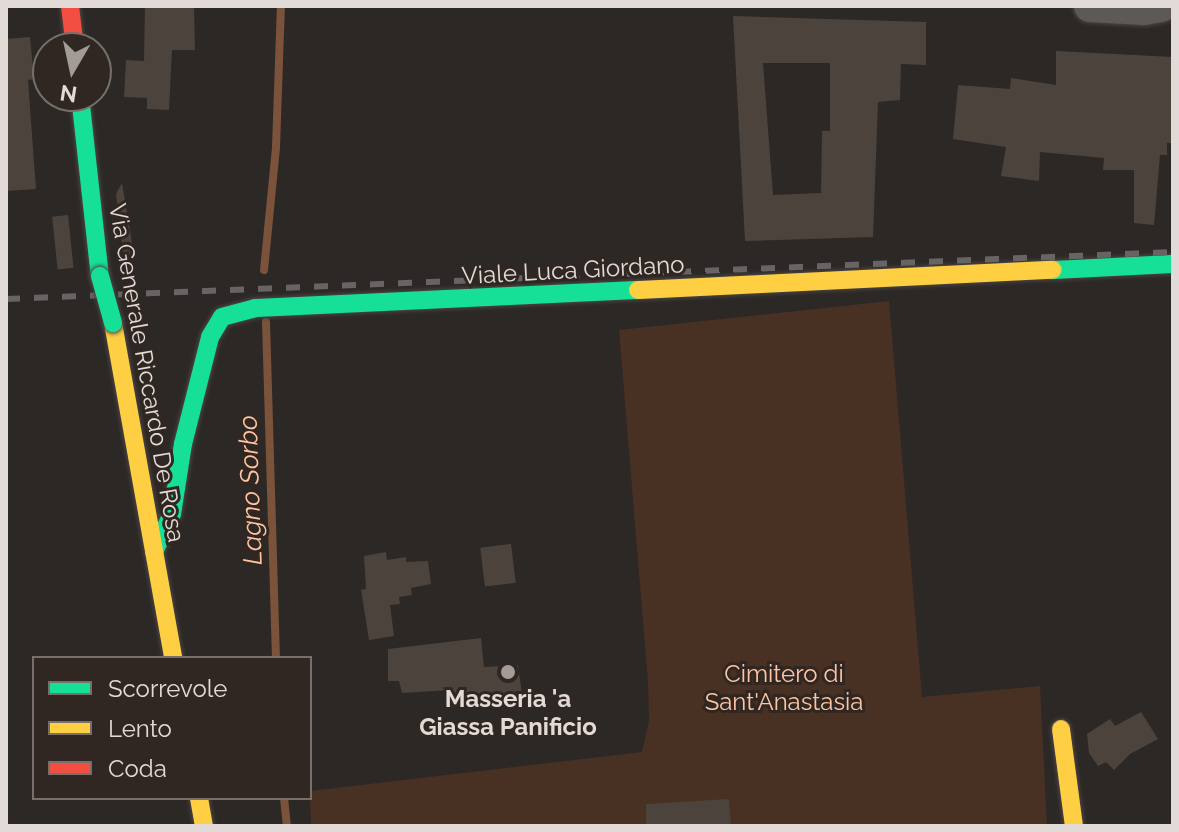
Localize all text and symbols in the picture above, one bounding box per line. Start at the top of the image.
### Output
north arrow [32,32,112,112]
text: N [58,80,79,108]
street label: Via Generale Riccardo De Rosa [103,201,191,545]
street label: Viale Luca Giordano [461,250,685,290]
water label: Lagno Sorbo [233,414,269,566]
legend [32,656,312,800]
park label: Cimitero di Sant'Anastasia [705,660,863,716]
marker: Masseria 'a Giassa Panificio [499,663,517,681]
text: Scorrevole [108,674,227,703]
place label: Masseria 'a Giassa Panificio [419,685,597,741]
text: Lento [108,714,172,743]
text: Coda [108,754,167,783]

